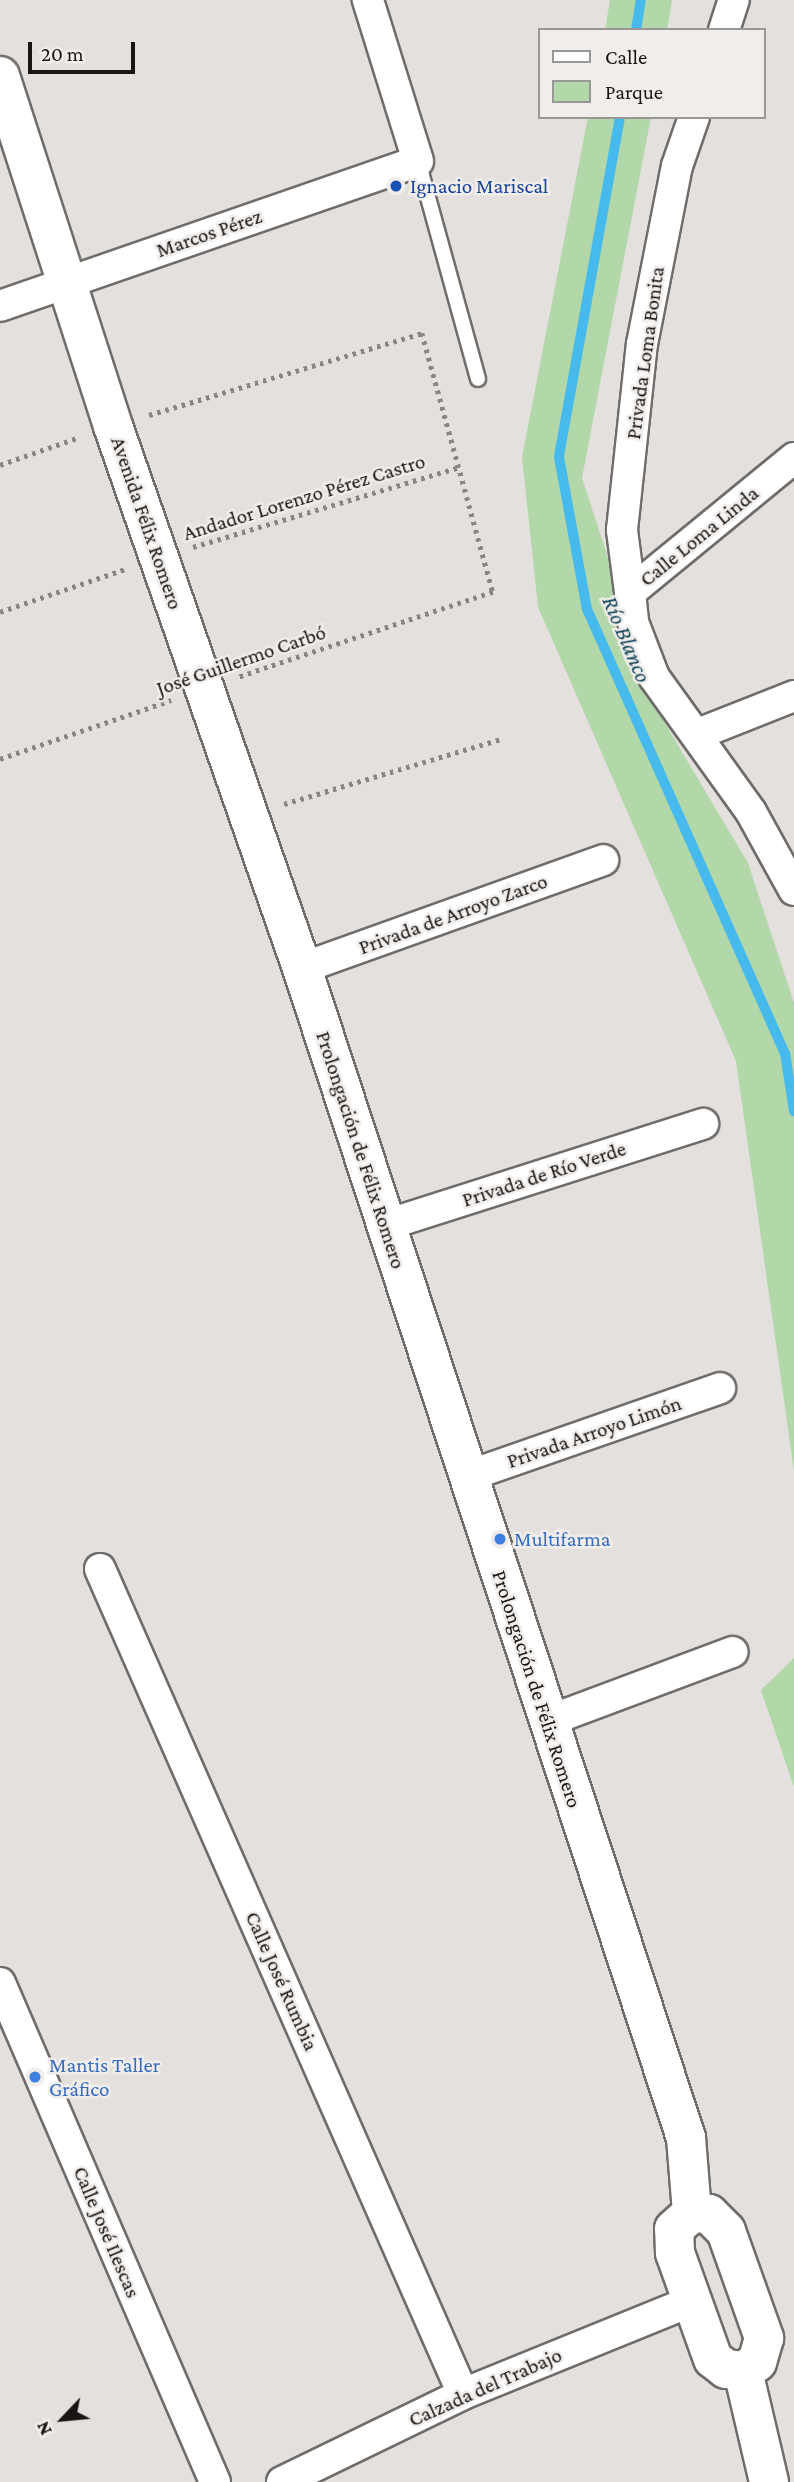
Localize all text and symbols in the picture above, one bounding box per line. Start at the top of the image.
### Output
scale bar [32,28,138,72]
legend [538,28,766,119]
text: 20 m [41,42,84,66]
text: Calle [605,45,647,69]
text: Parque [605,80,663,104]
place label: Ignacio Mariscal [410,173,548,199]
marker: Ignacio Mariscal [388,178,404,194]
street label: Marcos Pérez [153,203,265,263]
street label: Privada Loma Bonita [620,265,670,441]
street label: Avenida Félix Romero [106,433,188,613]
street label: Andador Lorenzo Pérez Castro [180,448,428,546]
street label: Calle Loma Linda [634,480,764,592]
water label: Río Blanco [596,592,658,686]
street label: José Guillermo Carbó [153,619,329,701]
street label: Privada de Arroyo Zarco [355,868,551,960]
street label: Prolongación de Félix Romero [311,1028,411,1272]
street label: Privada de Río Verde [459,1136,629,1212]
street label: Privada Arroyo Limón [504,1390,684,1474]
place label: Multifarma [514,1526,611,1552]
marker: Multifarma [492,1531,508,1547]
street label: Prolongación de Félix Romero [487,1567,587,1811]
street label: Calle José Rumbia [240,1908,324,2054]
place label: Mantis Taller Gráfico [49,2052,160,2102]
marker: Mantis Taller Gráfico [27,2069,43,2085]
street label: Calle José Ilescas [68,2163,146,2301]
street label: Calzada del Trabajo [405,2342,565,2432]
north arrow [28,2384,98,2454]
text: N [31,2418,56,2439]

